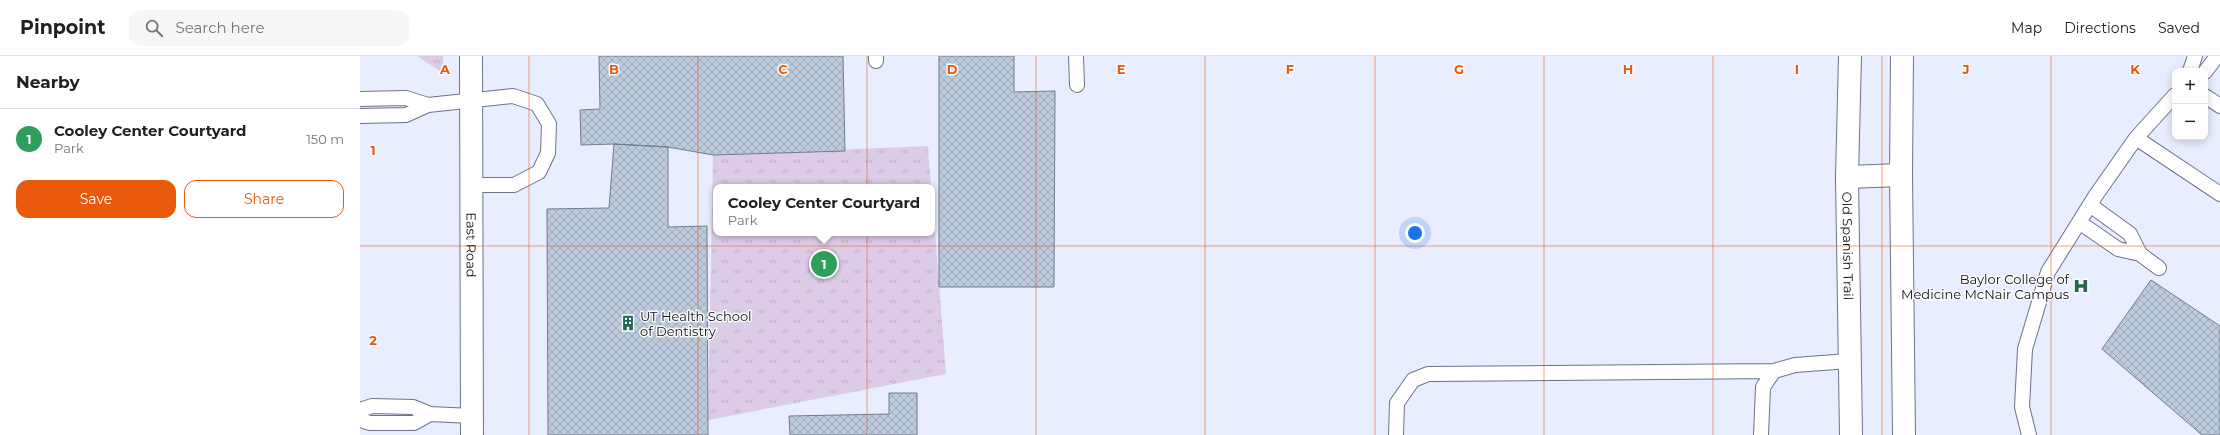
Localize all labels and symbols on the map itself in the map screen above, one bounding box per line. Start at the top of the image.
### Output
text: A [439,61,451,77]
text: B [609,61,619,77]
text: C [778,61,788,77]
text: D [947,61,958,77]
text: E [1117,61,1126,77]
text: F [1286,61,1294,77]
text: G [1454,61,1464,77]
text: H [1623,61,1633,77]
text: I [1795,61,1799,77]
text: J [1961,61,1970,77]
text: K [2130,61,2140,77]
text: 1 [370,142,376,158]
street label: Old Spanish Trail [1839,192,1857,300]
street label: East Road [463,212,480,278]
your location [1405,223,1425,243]
pin: 1 [811,249,837,279]
place label: Baylor College of Medicine McNair Campus [1901,271,2070,302]
hospital icon: Baylor College of Medicine McNair Campus [2072,277,2090,295]
place label: UT Health School of Dentistry [640,308,752,339]
building icon: UT Health School of Dentistry [619,314,637,332]
text: 2 [369,332,377,348]

